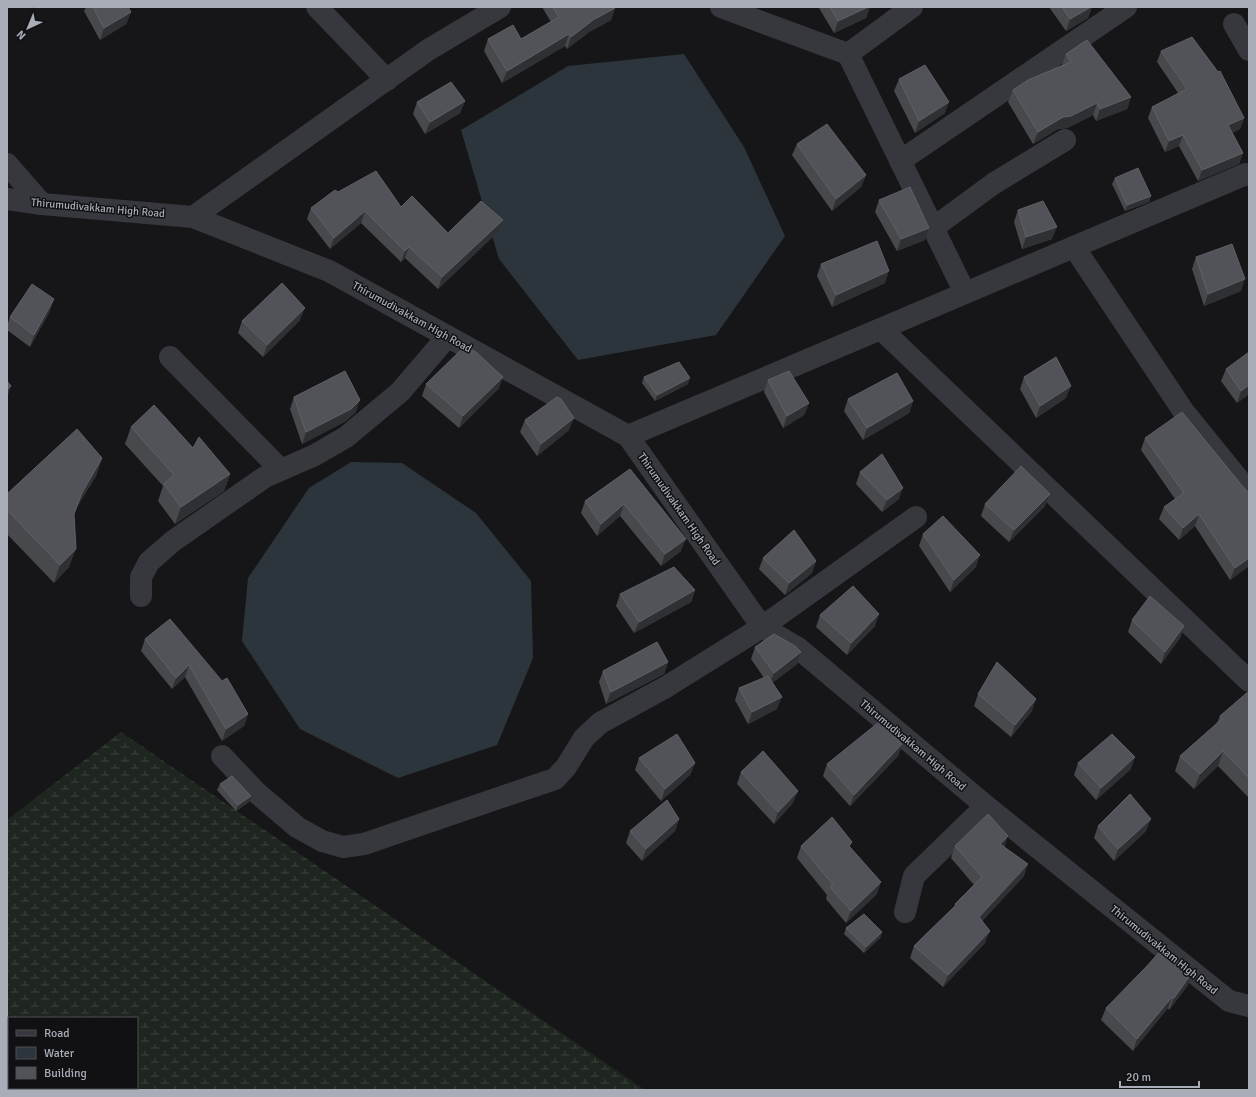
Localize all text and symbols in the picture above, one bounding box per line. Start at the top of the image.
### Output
north arrow [8,8,48,48]
text: N [14,27,29,42]
street label: Thirumudivakkam High Road [30,196,166,220]
street label: Thirumudivakkam High Road [350,279,474,355]
street label: Thirumudivakkam High Road [635,450,723,568]
street label: Thirumudivakkam High Road [857,697,969,793]
street label: Thirumudivakkam High Road [1108,903,1220,997]
legend [8,1017,138,1089]
text: Road [44,1026,70,1041]
text: Water [44,1046,75,1061]
scale bar [1120,1063,1199,1089]
text: Building [44,1066,87,1081]
text: 20 m [1126,1070,1151,1085]

